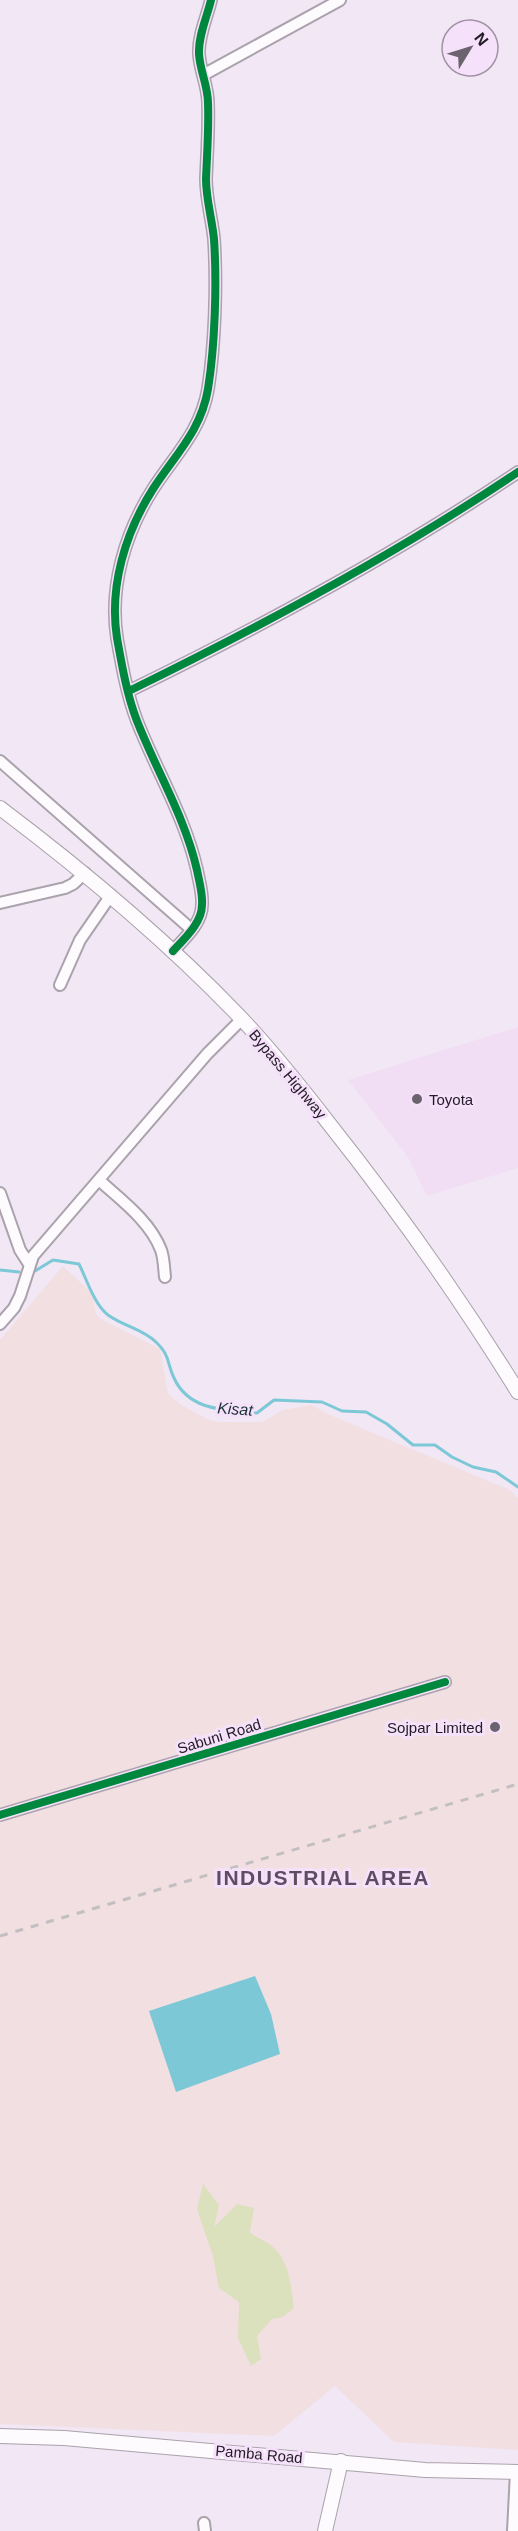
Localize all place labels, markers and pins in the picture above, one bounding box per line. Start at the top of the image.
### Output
place label: Toyota [429,1091,474,1108]
marker: Toyota [410,1092,424,1106]
place label: Sojpar Limited [387,1719,483,1736]
marker: Sojpar Limited [488,1720,502,1734]

